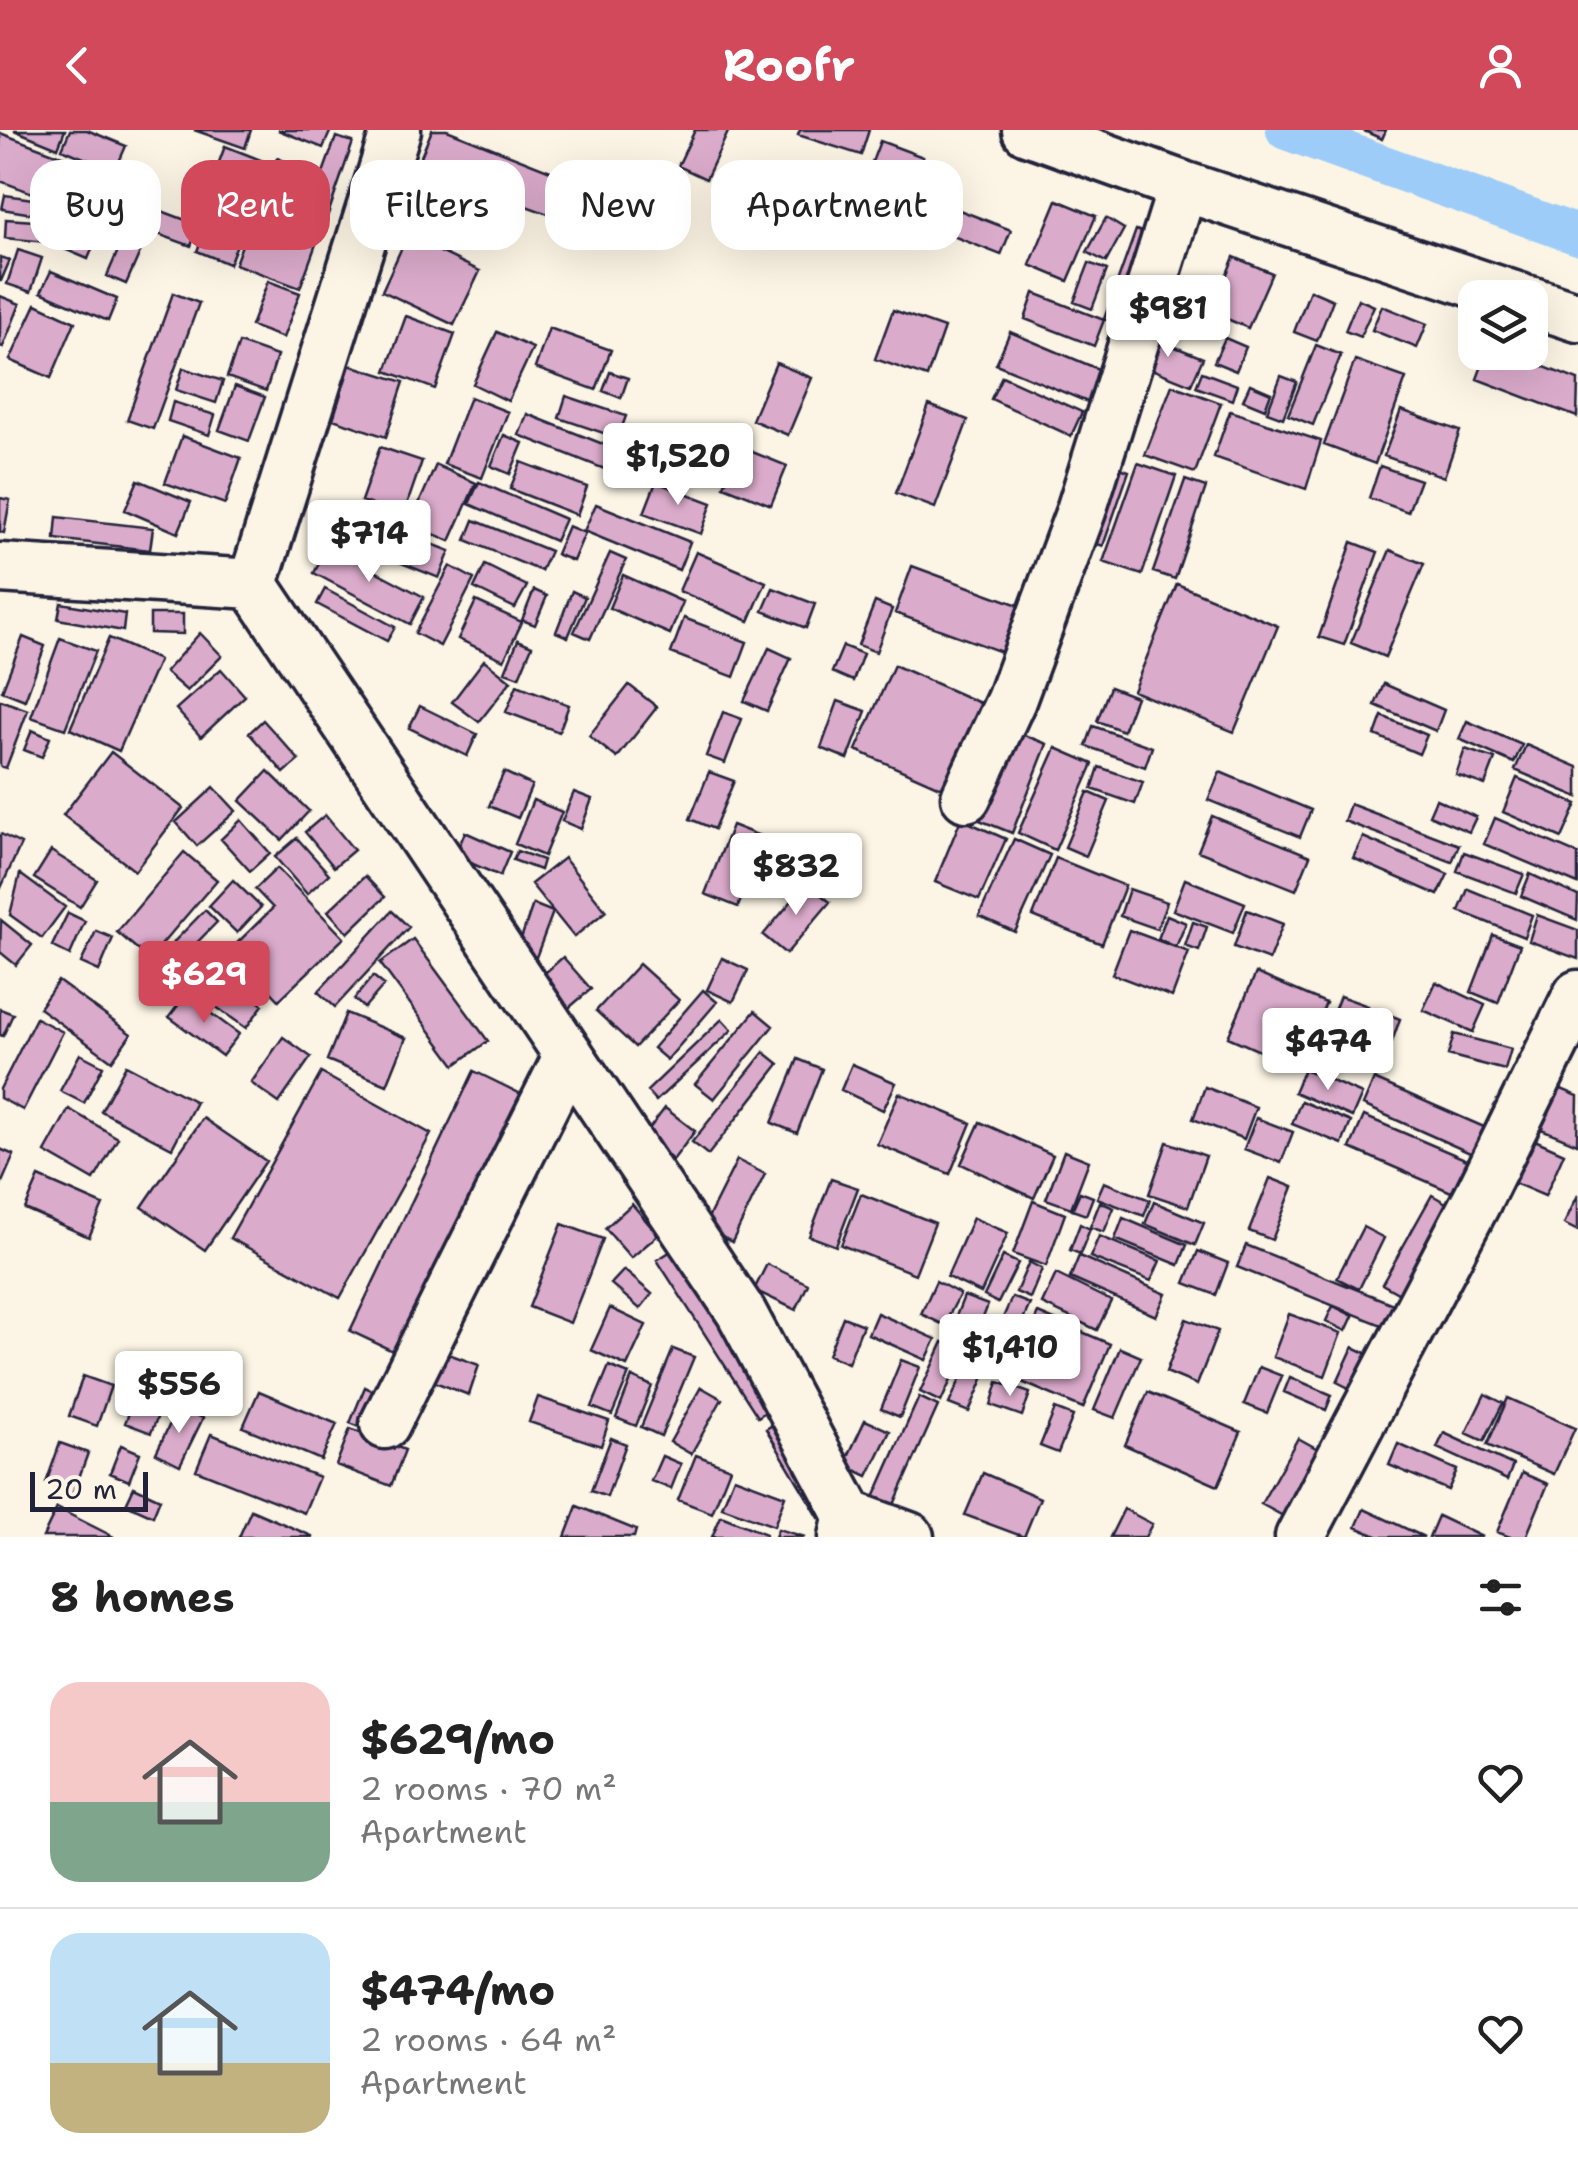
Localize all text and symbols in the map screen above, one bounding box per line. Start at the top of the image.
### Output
text: Roofr [723,35,855,95]
icon: back [50,38,105,93]
icon: person [1473,38,1528,93]
chip: Buy [30,160,161,250]
chip: Rent [181,160,330,250]
chip: Filters [350,160,525,250]
chip: New [545,160,691,250]
chip: Apartment [711,160,963,250]
pin: $981 [1109,275,1227,360]
map controls [1458,280,1548,370]
button: layers [1458,280,1548,370]
text: $981 [1128,286,1208,329]
pin: $1,520 [597,423,759,508]
text: $1,520 [625,434,731,477]
pin: $714 [310,500,428,585]
text: $714 [330,511,408,554]
pin: $832 [737,833,855,918]
text: $832 [752,844,840,887]
pin: $629 [145,941,263,1026]
text: $629 [161,952,247,995]
pin: $474 [1269,1008,1387,1093]
text: $474 [1284,1019,1372,1062]
pin: $1,410 [929,1314,1091,1399]
text: $1,410 [961,1325,1059,1368]
pin: $556 [120,1351,238,1436]
text: $556 [137,1362,221,1405]
scale bar [30,1467,148,1512]
text: 20 m [45,1470,117,1508]
text: 8 homes [50,1569,235,1625]
icon: filters [1473,1570,1528,1625]
text: $629/mo [360,1711,555,1767]
icon: home [130,1722,250,1842]
icon: heart [1473,1755,1528,1810]
text: 2 rooms · 70 m² [360,1767,617,1810]
text: Apartment [360,1810,527,1853]
text: $474/mo [360,1962,555,2018]
icon: home [130,1973,250,2093]
icon: heart [1473,2006,1528,2061]
text: 2 rooms · 64 m² [360,2018,616,2061]
text: Apartment [360,2061,527,2104]

